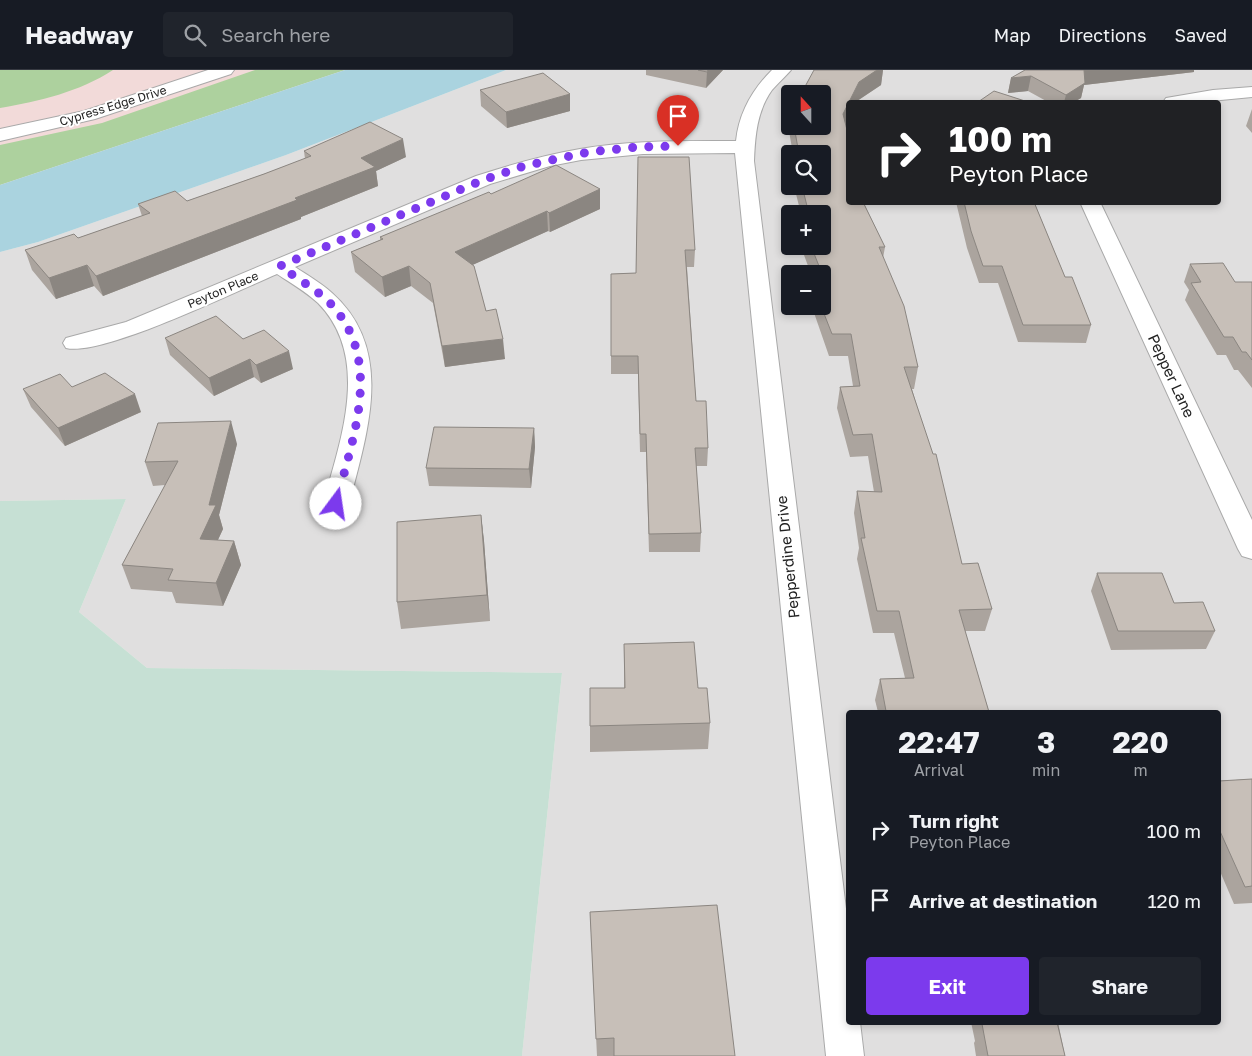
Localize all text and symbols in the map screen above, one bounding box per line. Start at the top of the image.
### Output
search box [163,12,513,57]
text: Headway [25,20,133,49]
icon: search [181,21,209,49]
text: Search here [221,23,330,46]
text: Map [994,24,1030,46]
text: Directions [1058,24,1146,46]
text: Saved [1174,24,1227,46]
street label: Cypress Edge Drive [58,82,168,129]
north arrow [781,85,831,135]
map controls [781,85,831,315]
pin [657,95,699,146]
icon: arrive [664,102,692,130]
text: 100 m [949,118,1052,160]
icon: right [866,120,931,185]
button: search [781,145,831,195]
text: Peyton Place [949,160,1088,187]
button: + [781,205,831,255]
button: − [781,265,831,315]
street label: Peyton Place [185,268,261,311]
street label: Pepper Lane [1145,331,1199,421]
position arrow [309,477,361,529]
street label: Pepperdine Drive [772,495,802,619]
text: 22:47 [898,724,980,760]
text: 3 [1037,724,1055,760]
text: 220 [1113,724,1169,760]
text: Arrival [914,760,964,780]
text: min [1032,760,1060,780]
text: m [1134,760,1148,780]
text: Turn right [909,809,999,832]
icon: right [866,816,894,844]
text: 100 m [1147,819,1201,842]
text: Peyton Place [909,832,1010,852]
icon: arrive [866,886,894,914]
text: Arrive at destination [909,889,1097,912]
text: 120 m [1147,889,1201,912]
button: Exit [866,957,1029,1015]
button: Share [1039,957,1201,1015]

